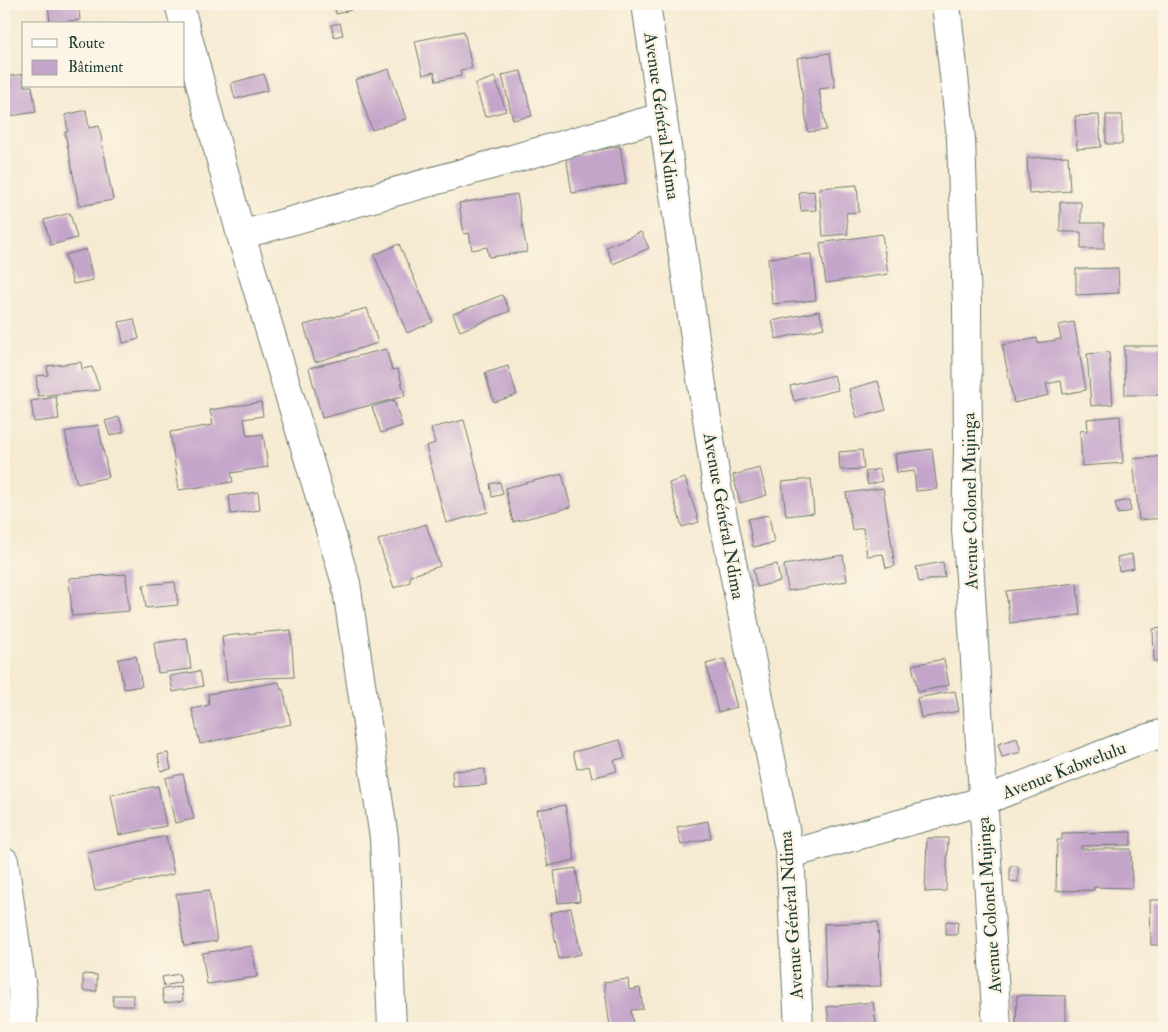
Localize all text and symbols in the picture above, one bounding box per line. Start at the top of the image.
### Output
legend [22,22,185,88]
street label: Avenue Général Ndima [638,30,685,202]
text: Route [68,34,105,53]
text: Bâtiment [68,58,123,77]
street label: Avenue Colonel Mujinga [957,412,984,591]
street label: Avenue Général Ndima [697,430,750,602]
street label: Avenue Kabwelulu [998,736,1129,805]
street label: Avenue Colonel Mujinga [972,815,1007,995]
street label: Avenue Général Ndima [774,829,809,1001]

